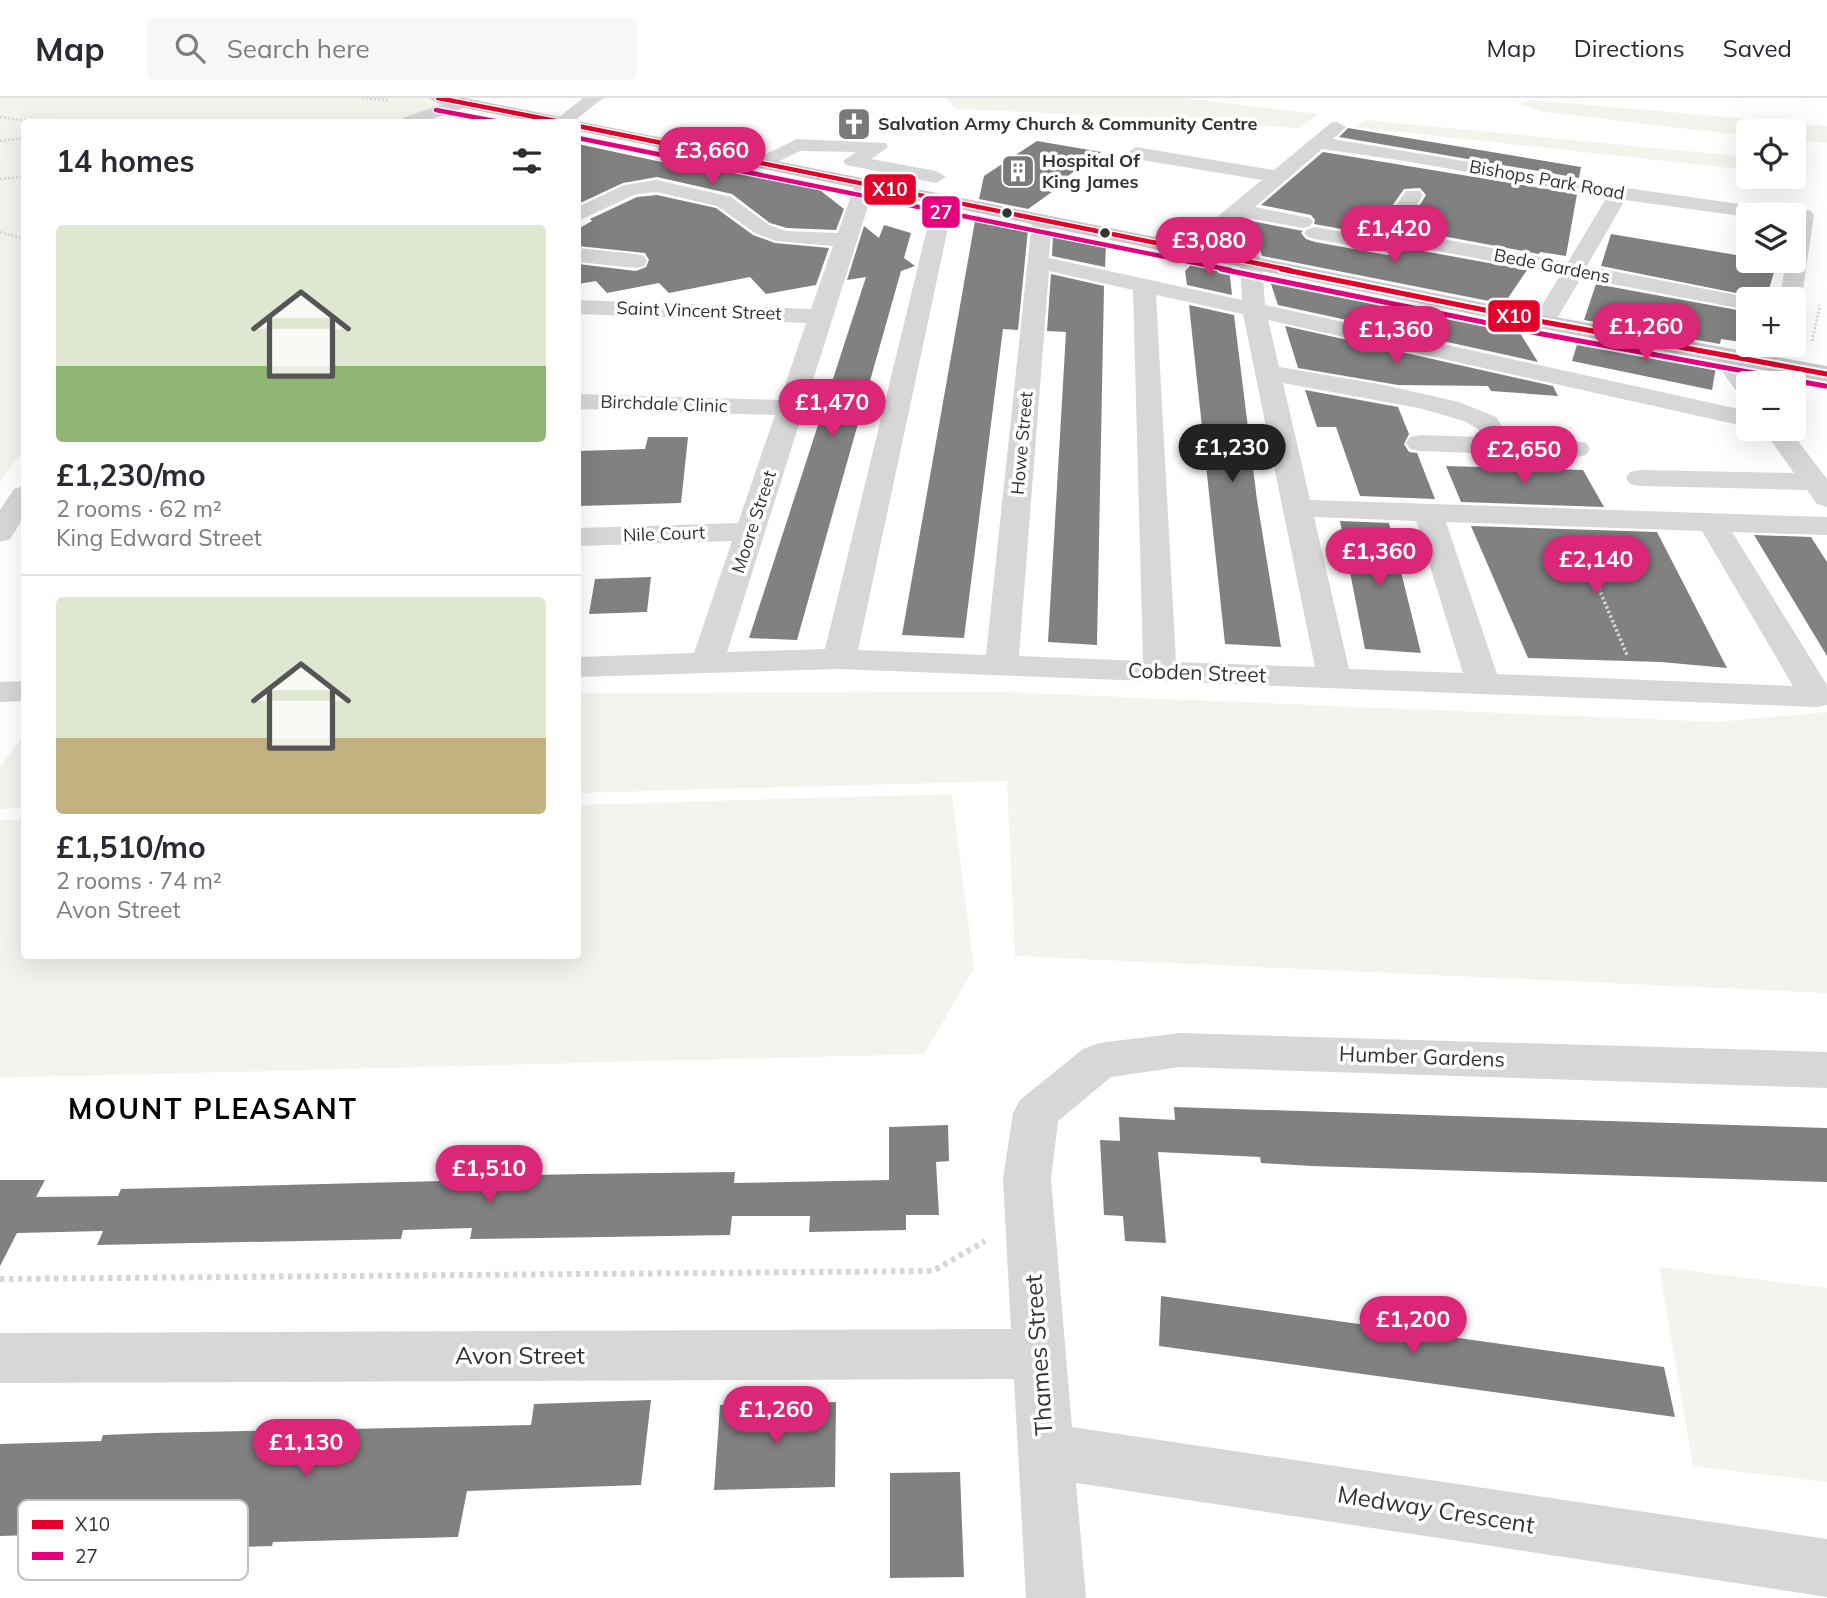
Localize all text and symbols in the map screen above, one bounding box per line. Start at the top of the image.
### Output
search box [147,17,637,80]
text: Map [35,28,105,69]
icon: search [171,29,209,67]
text: Search here [227,32,370,65]
text: Map [1486,33,1536,63]
text: Directions [1574,33,1685,63]
text: Saved [1723,33,1792,63]
church icon: Salvation Army Church & Community Centre [835,105,873,143]
place label: Salvation Army Church & Community Centre [878,112,1257,135]
map controls [1736,119,1806,441]
button: locate [1736,119,1806,189]
pin: £3,660 [655,127,769,187]
text: £3,660 [675,135,749,164]
text: 14 homes [56,142,195,180]
icon: filters [508,142,546,180]
place label: Hospital Of King James [1042,149,1140,193]
building icon: Hospital Of King James [999,152,1037,190]
street label: Bishops Park Road [1468,155,1627,205]
line badge: X10 [863,173,917,206]
text: X10 [871,177,908,201]
line badge: 27 [921,195,961,229]
text: 27 [930,200,952,224]
button: layers [1736,203,1806,273]
unlabelled marker [1000,206,1014,220]
pin: £1,420 [1337,206,1451,265]
text: £1,420 [1357,213,1431,242]
pin: £3,080 [1152,218,1266,277]
text: £3,080 [1172,225,1246,254]
unlabelled marker [1098,226,1112,240]
street label: Bede Gardens [1492,243,1612,288]
icon: home [238,271,364,397]
button: + [1736,287,1806,357]
street label: Saint Vincent Street [616,296,782,325]
line badge: X10 [1487,299,1541,333]
pin: £1,260 [1589,303,1703,363]
text: X10 [1495,304,1532,328]
pin: £1,360 [1339,306,1453,366]
text: £1,260 [1609,311,1683,340]
text: £1,360 [1359,314,1433,343]
button: − [1736,371,1806,441]
pin: £1,470 [775,380,889,439]
text: £1,470 [795,387,869,416]
street label: Birchdale Clinic [600,390,728,417]
street label: Howe Street [1006,390,1037,496]
pin: £1,230 [1175,424,1289,484]
pin: £2,650 [1467,426,1581,486]
text: £1,230 [1195,432,1269,461]
text: £2,650 [1487,434,1561,463]
text: £1,230/mo [56,456,206,494]
street label: Moore Street [726,468,781,576]
text: 2 rooms · 62 m² [56,494,222,523]
street label: Nile Court [623,521,705,546]
text: King Edward Street [56,523,262,552]
pin: £1,360 [1322,528,1436,588]
text: £1,360 [1342,536,1416,565]
pin: £2,140 [1539,536,1653,596]
text: £2,140 [1559,544,1633,573]
icon: home [238,643,364,769]
street label: Cobden Street [1128,657,1267,687]
text: £1,510/mo [56,828,206,866]
text: 2 rooms · 74 m² [56,866,222,895]
text: Avon Street [56,895,181,924]
street label: Humber Gardens [1339,1040,1505,1072]
district label: MOUNT PLEASANT [68,1091,358,1126]
pin: £1,510 [432,1146,546,1205]
text: £1,510 [452,1153,526,1182]
street label: Thames Street [1017,1273,1059,1437]
pin: £1,200 [1356,1296,1470,1356]
text: £1,200 [1376,1304,1450,1333]
street label: Avon Street [455,1340,585,1370]
pin: £1,260 [719,1386,833,1446]
text: £1,260 [739,1394,813,1423]
pin: £1,130 [249,1420,363,1479]
text: £1,130 [269,1427,343,1456]
street label: Medway Crescent [1336,1479,1537,1539]
legend [18,1500,248,1580]
text: X10 [75,1512,110,1536]
text: 27 [75,1544,98,1568]

